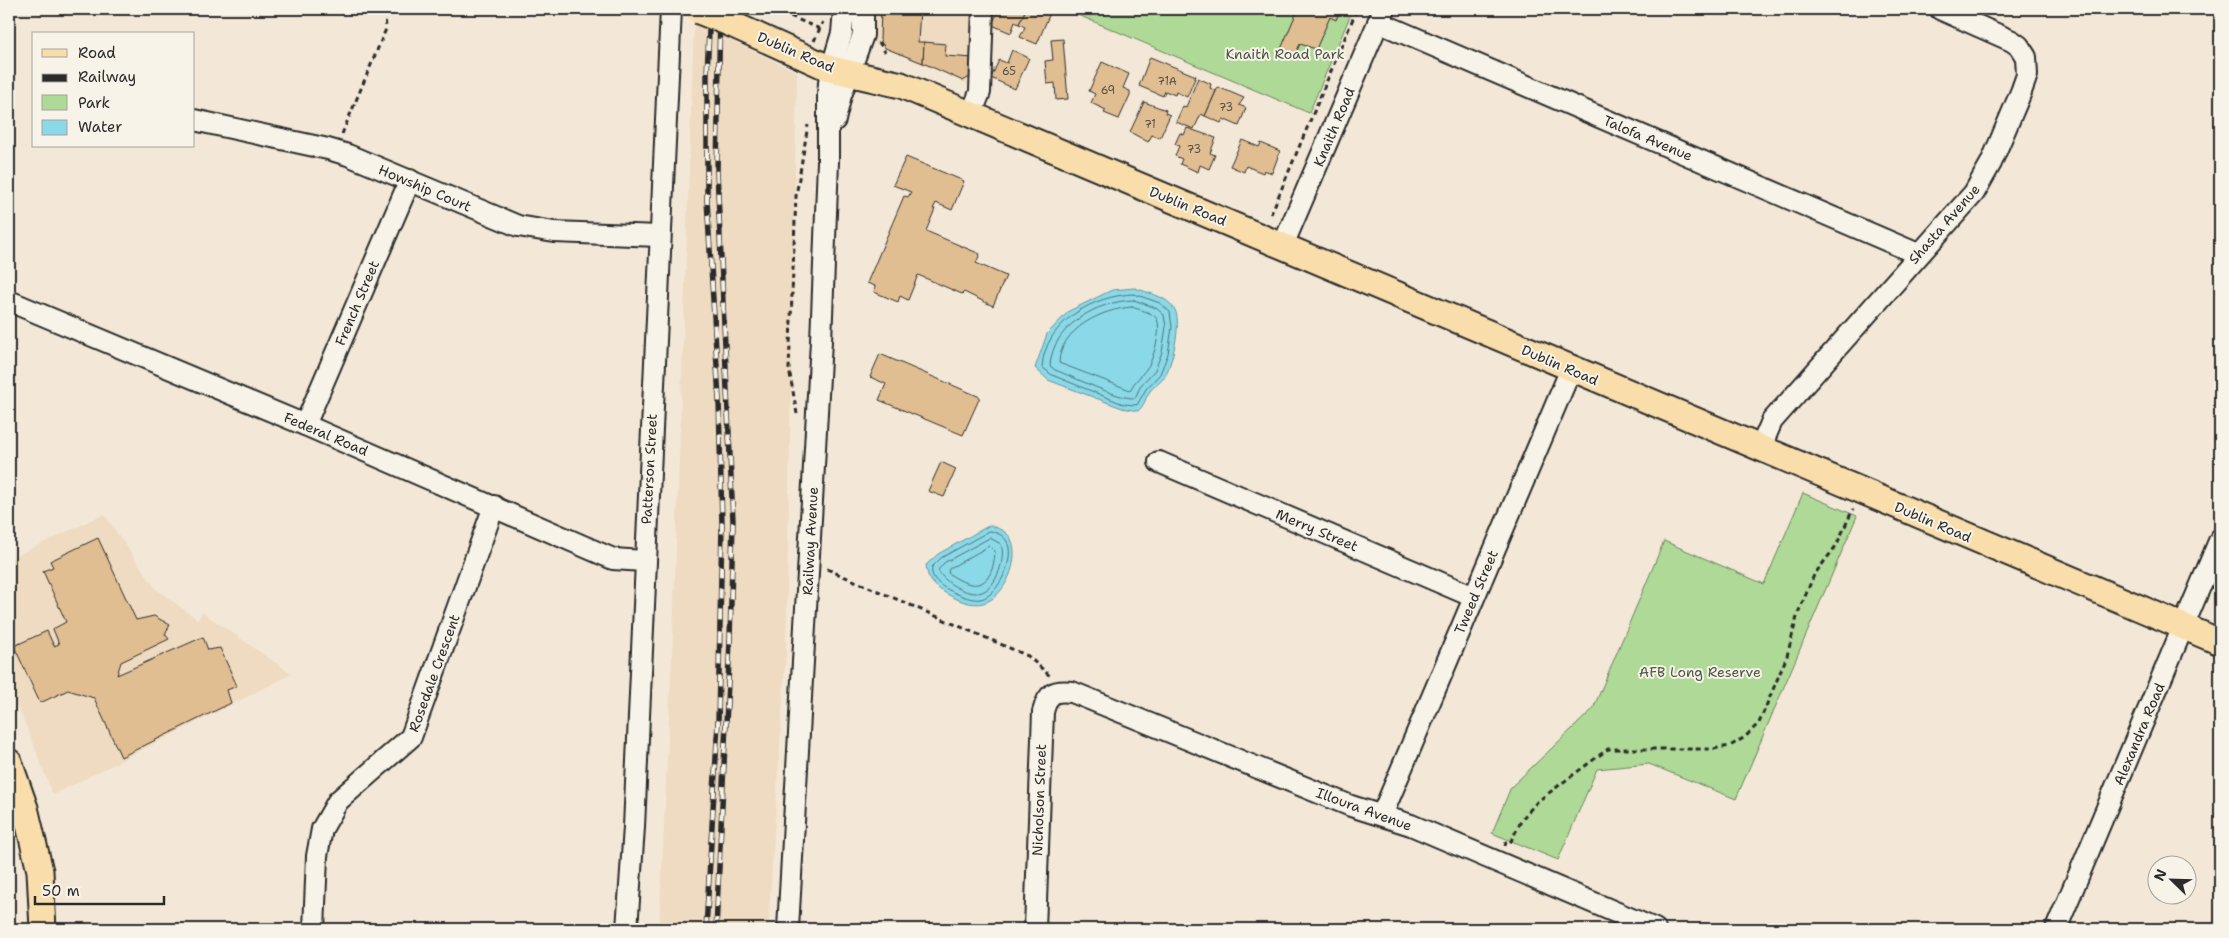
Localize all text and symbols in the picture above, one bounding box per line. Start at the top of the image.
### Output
street label: Dublin Road [755,28,837,76]
legend [32,32,195,148]
text: Road [78,43,116,63]
park label: Knaith Road Park [1225,45,1345,63]
house number: 65 [1002,64,1016,79]
text: Railway [78,67,136,87]
house number: 71A [1157,74,1177,89]
house number: 69 [1101,83,1115,98]
street label: Knaith Road [1309,85,1359,169]
text: Park [78,93,110,113]
house number: 73 [1219,100,1233,115]
street label: Talofa Avenue [1601,111,1695,165]
text: Water [78,117,122,137]
house number: 71 [1144,117,1156,132]
house number: 73 [1187,142,1201,157]
street label: Howship Court [376,160,474,216]
street label: Shasta Avenue [1904,180,1984,268]
street label: Dublin Road [1147,182,1229,230]
street label: French Street [331,258,383,348]
street label: Dublin Road [1519,341,1601,389]
street label: Federal Road [281,408,371,460]
street label: Patterson Street [637,413,661,525]
street label: Railway Avenue [798,486,822,596]
street label: Dublin Road [1892,498,1974,546]
street label: Merry Street [1273,505,1361,555]
street label: Tweed Street [1450,547,1502,637]
street label: Rosedale Crescent [404,612,464,734]
park label: AFB Long Reserve [1639,663,1761,681]
street label: Alexandra Road [2109,680,2169,788]
street label: Nicholson Street [1028,744,1050,856]
street label: Illoura Avenue [1314,783,1415,835]
north arrow [2146,856,2196,906]
text: N [2150,866,2170,884]
scale bar [35,873,164,905]
text: 50 m [42,881,80,901]

